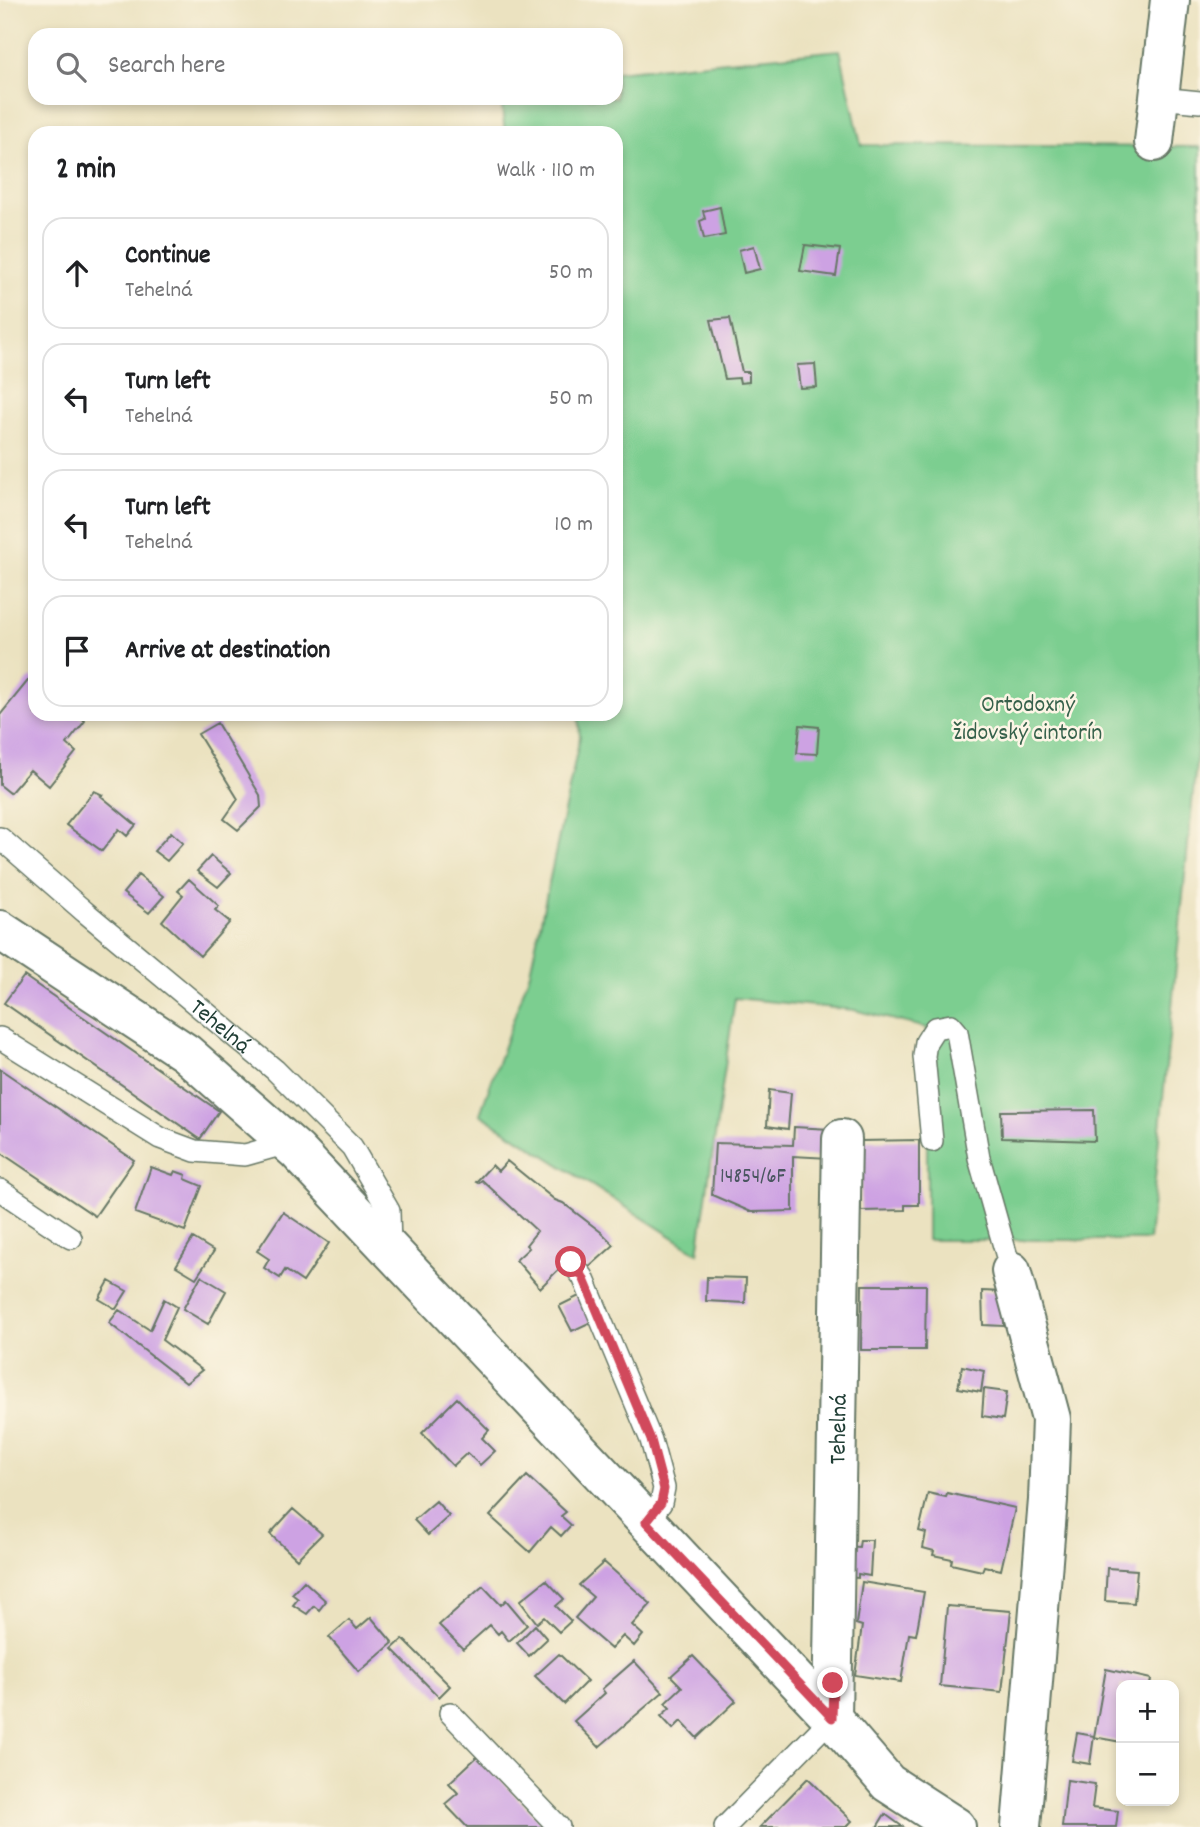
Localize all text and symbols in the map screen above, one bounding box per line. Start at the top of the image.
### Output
search box [28,28,623,105]
icon: search [52,48,90,86]
text: Search here [108,48,226,85]
text: 2 min [56,150,116,193]
text: Walk · 110 m [497,155,595,188]
text: Continue [125,238,210,275]
icon: ahead [58,254,96,292]
text: 50 m [549,257,593,290]
text: Tehelná [125,275,193,308]
text: Turn left [125,364,211,401]
icon: left [58,380,96,418]
text: 50 m [549,383,593,416]
text: Tehelná [125,401,193,434]
text: Turn left [125,490,211,527]
icon: left [58,506,96,544]
text: 10 m [554,509,593,542]
text: Tehelná [125,527,193,560]
icon: arrive [58,632,96,670]
text: Arrive at destination [125,633,330,670]
park label: Ortodoxný židovský cintorín [954,689,1102,751]
street label: Tehelná [181,992,257,1063]
house number: 14854/6F [720,1163,787,1193]
route start [555,1246,586,1277]
street label: Tehelná [822,1394,858,1465]
route end [817,1667,848,1698]
map controls [1116,1680,1179,1806]
button: + [1116,1680,1179,1743]
button: − [1116,1743,1179,1806]

